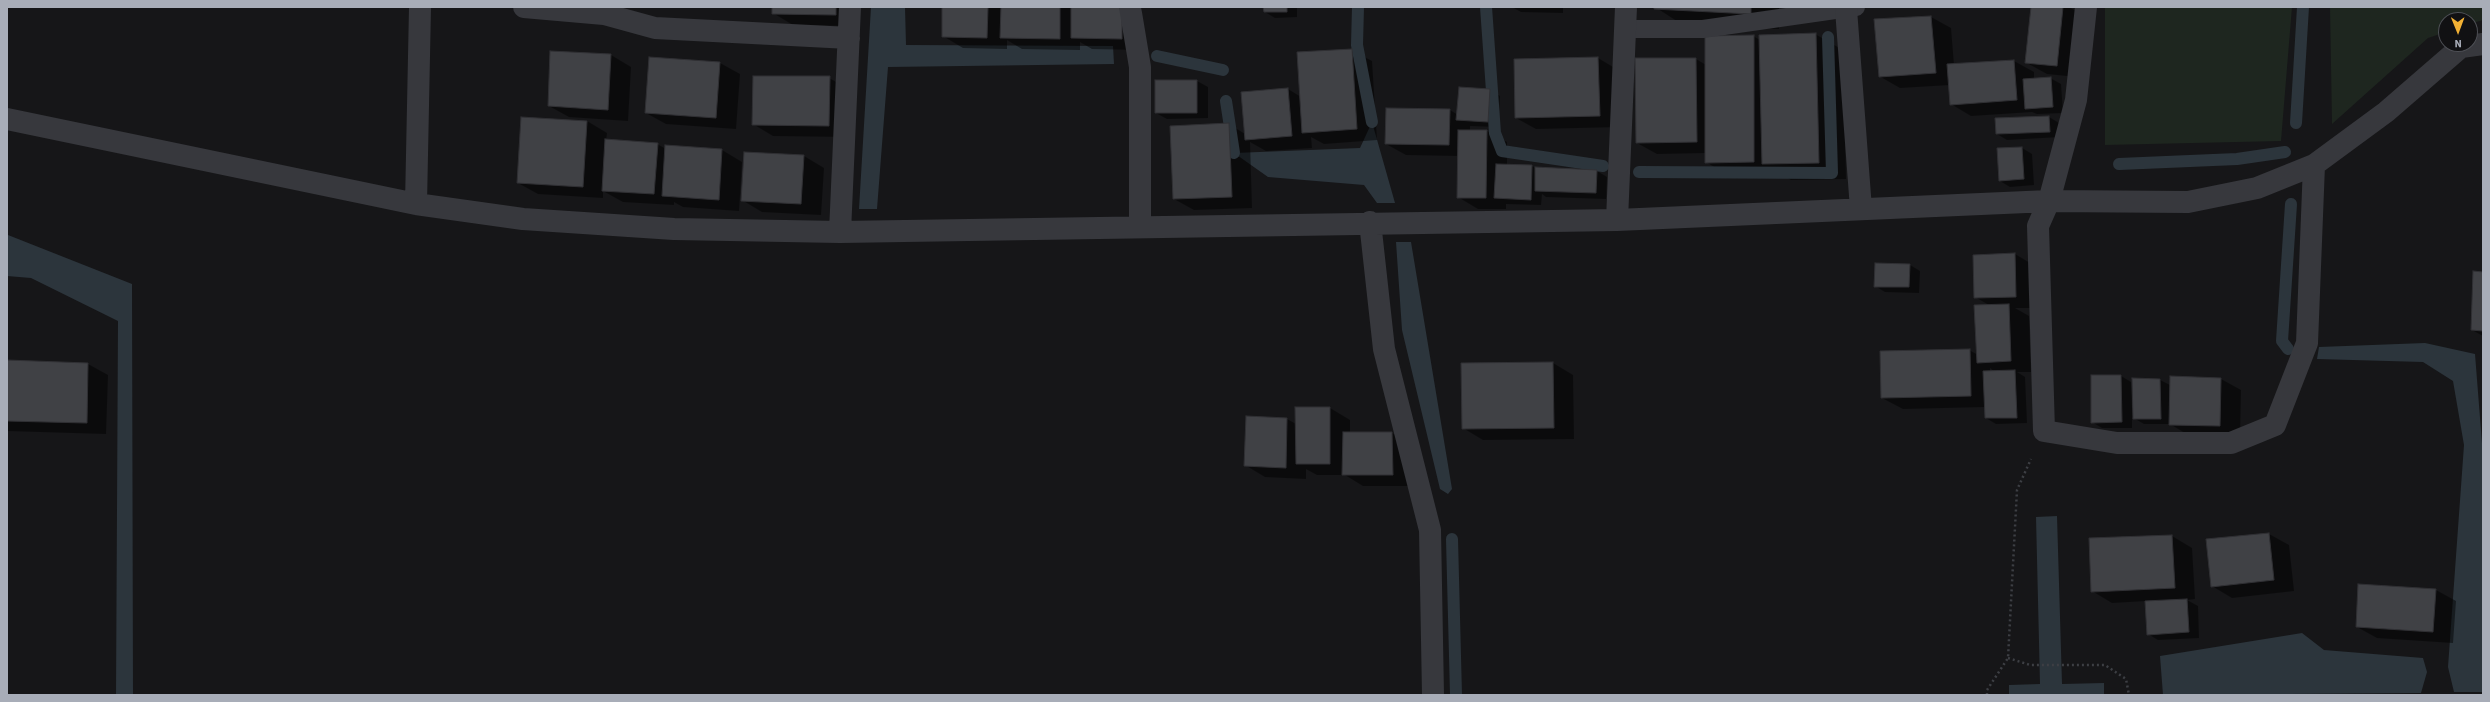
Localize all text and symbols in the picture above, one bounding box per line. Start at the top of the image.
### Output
north arrow [2438,12,2478,52]
text: N [2454,36,2462,51]

